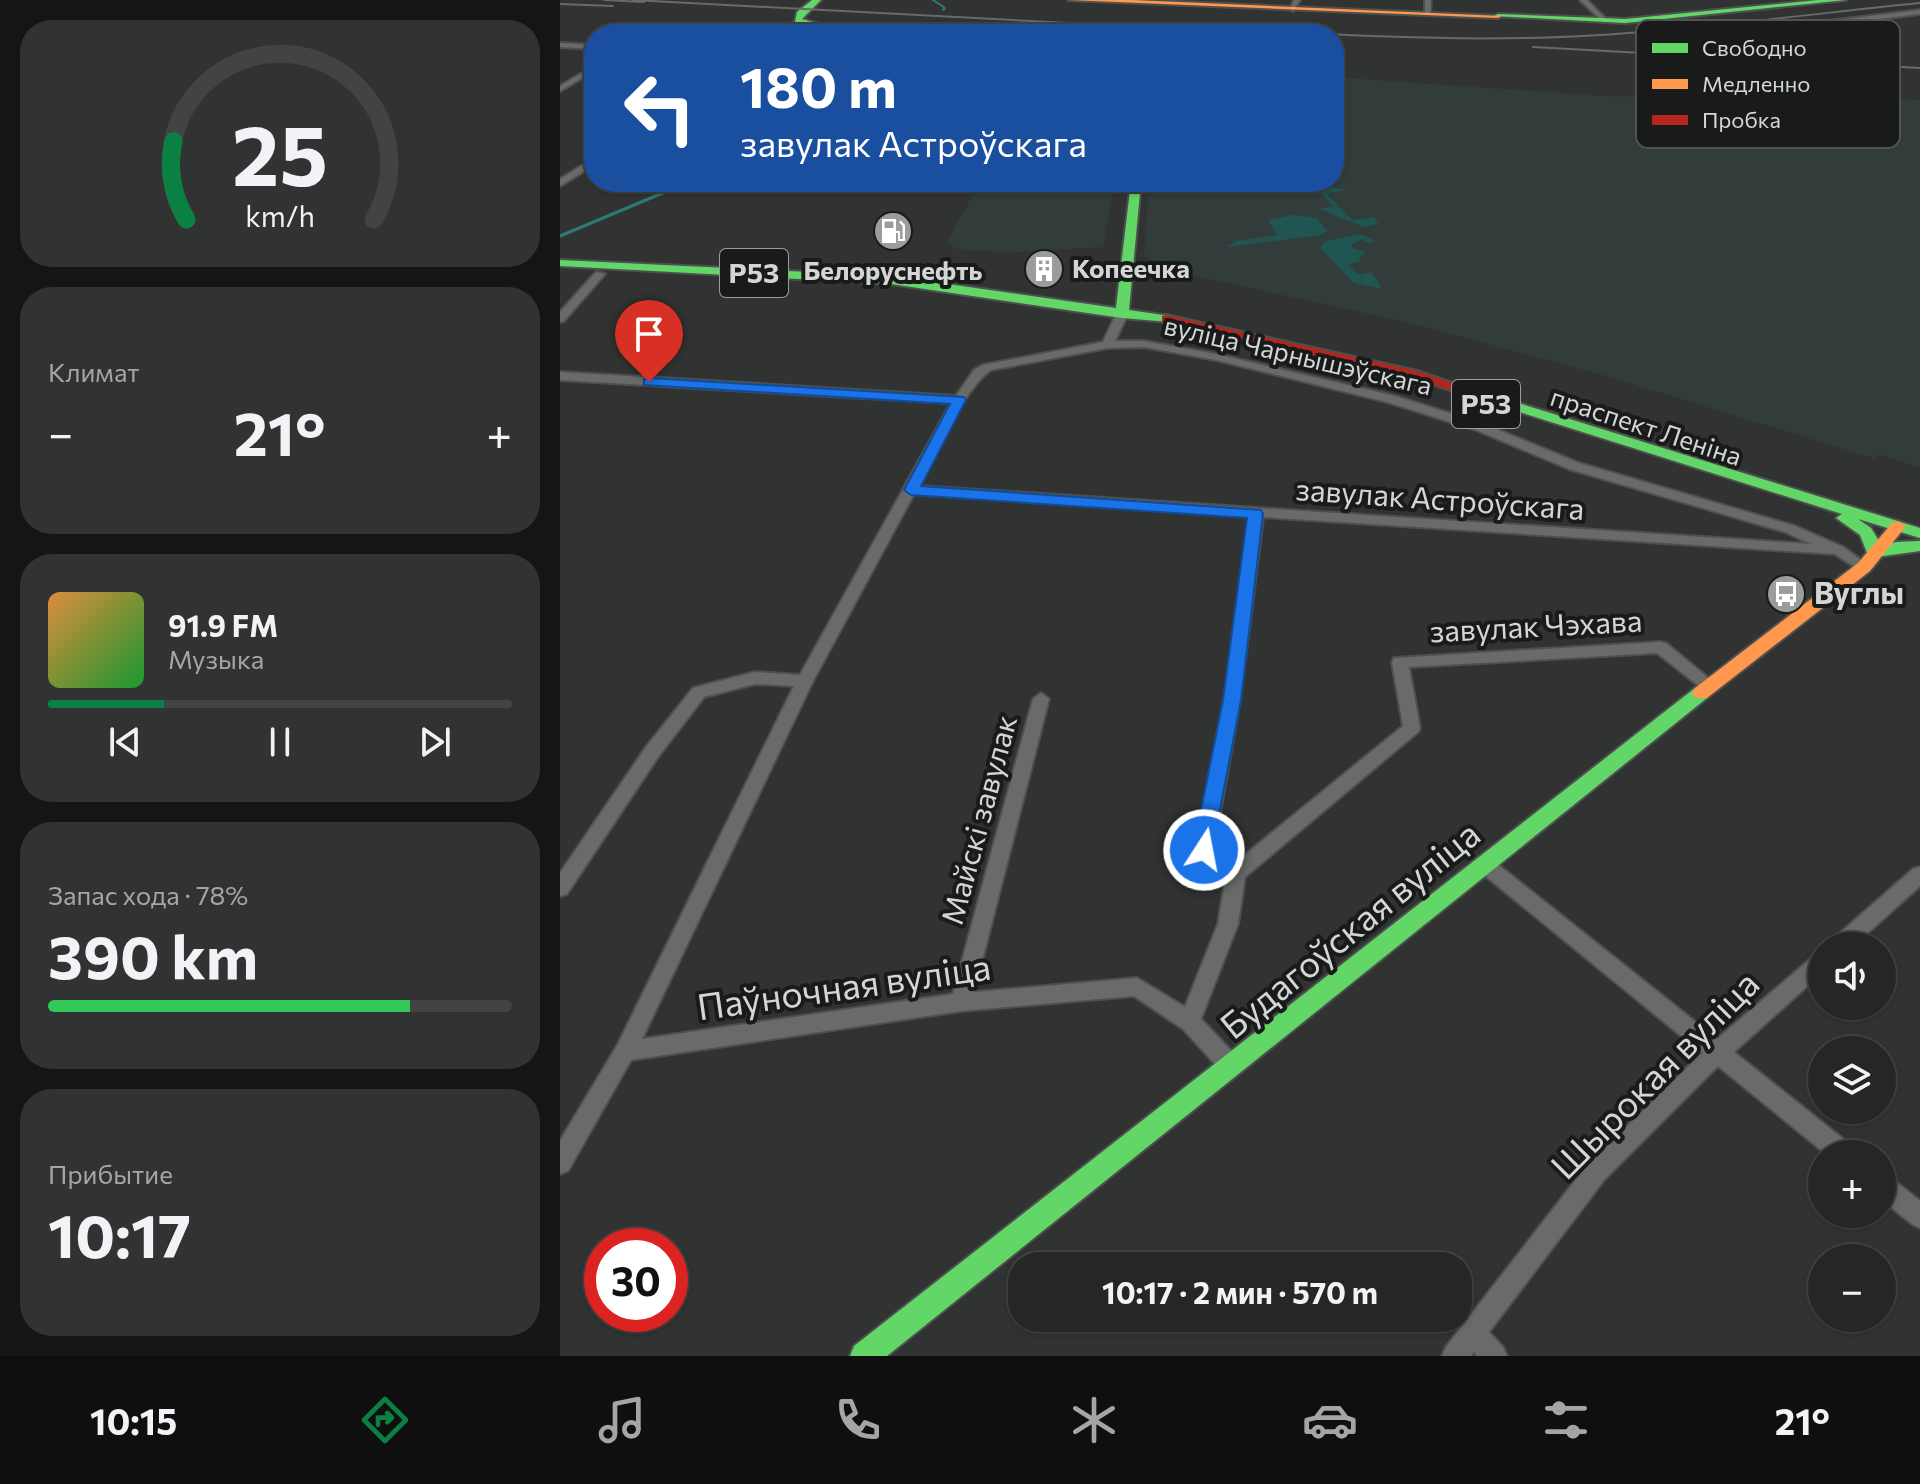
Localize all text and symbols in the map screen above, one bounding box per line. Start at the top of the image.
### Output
legend [1636,20,1900,148]
text: Свободно [1702,34,1807,61]
text: 180 m [740,51,897,120]
icon: left [608,56,712,160]
text: Медленно [1702,70,1810,97]
text: 25 [232,100,328,202]
text: Пробка [1702,106,1781,133]
text: завулак Астроўскага [740,120,1087,164]
text: km/h [245,198,315,233]
fuel station icon: Белоруснефть [872,210,914,252]
building icon: Копеечка [1023,248,1065,290]
road number: Р53 [720,249,788,297]
place label: Копеечка [1072,252,1190,283]
place label: Белоруснефть [803,254,983,285]
pin [615,300,683,382]
street label: вуліца Чарнышэўскага [1161,309,1435,400]
icon: arrive [627,312,671,356]
text: Климат [48,356,140,387]
road number: Р53 [1452,380,1520,428]
street label: праспект Леніна [1547,380,1746,471]
text: 21° [234,395,326,468]
text: − [48,405,73,459]
text: + [486,405,512,459]
street label: завулак Астроўскага [1295,469,1586,526]
bus stop icon: Вуглы [1765,573,1807,615]
place label: Вуглы [1814,573,1904,610]
street label: завулак Чэхава [1429,600,1643,649]
text: 91.9 FM [168,606,278,643]
text: Музыка [168,643,264,674]
street label: Майскі завулак [932,711,1023,928]
icon: previous [103,720,147,764]
icon: pause [258,720,302,764]
icon: next [413,720,457,764]
position arrow [1162,808,1246,892]
street label: Будагоўская вуліца [1210,810,1487,1047]
text: Запас хода · 78% [48,879,248,910]
text: 390 km [48,918,258,991]
map controls [1808,932,1896,1332]
button: sound [1808,932,1896,1020]
street label: Паўночная вуліца [694,943,993,1027]
street label: Шырокая вуліца [1540,960,1767,1187]
button: layers [1808,1036,1896,1124]
button: + [1808,1140,1896,1228]
text: Прибытие [48,1158,173,1189]
text: 10:17 [48,1197,191,1270]
speed limit sign: 30 [584,1228,688,1332]
button: − [1808,1244,1896,1332]
text: 10:17 · 2 мин · 570 m [1102,1273,1378,1310]
icon: directions [357,1392,413,1448]
icon: music [594,1392,650,1448]
icon: phone [830,1392,886,1448]
icon: climate [1066,1392,1122,1448]
icon: car [1302,1392,1358,1448]
icon: filters [1538,1392,1594,1448]
text: 10:15 [90,1398,177,1442]
text: 21° [1775,1398,1830,1442]

